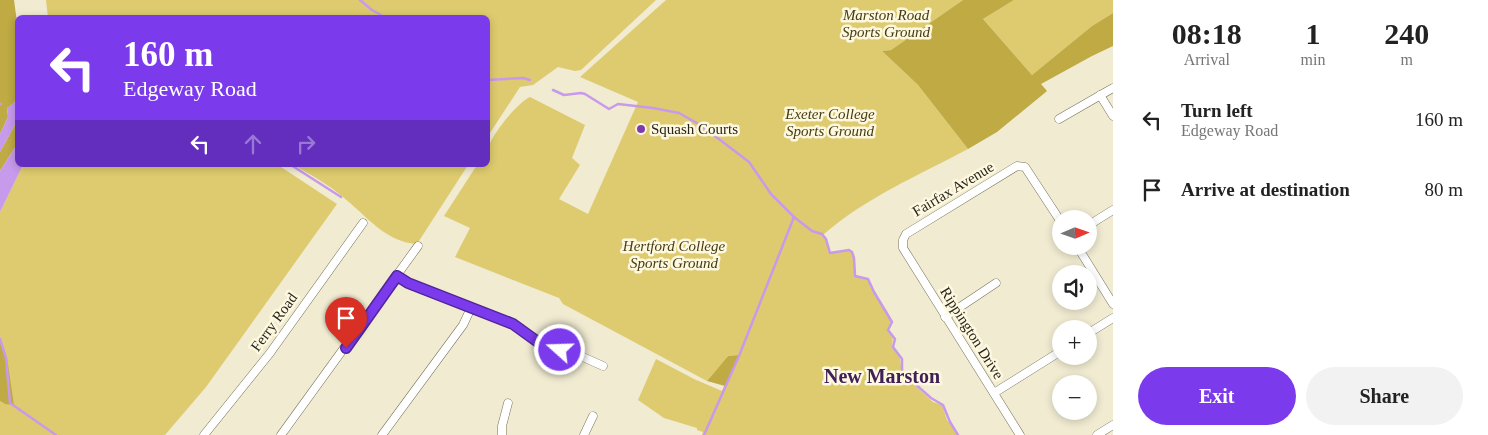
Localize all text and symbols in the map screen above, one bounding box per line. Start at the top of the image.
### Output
park label: Marston Road Sports Ground [842,7,931,40]
text: 08:18 [1172,17,1242,50]
text: 1 [1305,17,1320,50]
text: 240 [1384,17,1429,50]
icon: left [40,35,105,100]
text: 160 m [123,35,213,74]
text: Arrival [1184,51,1230,68]
text: min [1301,51,1325,68]
text: m [1400,51,1413,68]
text: Edgeway Road [123,76,257,101]
text: Turn left [1181,100,1253,121]
park label: Exeter College Sports Ground [784,106,875,139]
icon: left [1138,106,1166,134]
text: 160 m [1415,109,1463,130]
place label: Squash Courts [651,121,738,137]
text: Edgeway Road [1181,122,1278,139]
marker: Squash Courts [635,123,647,135]
icon: left [186,130,214,158]
icon: ahead [239,130,267,158]
icon: right [292,130,320,158]
street label: Fairfax Avenue [910,158,997,219]
icon: arrive [1138,176,1166,204]
text: Arrive at destination [1181,179,1350,200]
text: 80 m [1424,179,1463,200]
north arrow [1052,210,1098,255]
map controls [1052,210,1097,420]
park label: Hertford College Sports Ground [622,238,726,271]
button: sound [1052,265,1097,310]
street label: Rippington Drive [937,284,1007,382]
street label: Ferry Road [248,289,301,354]
pin [325,297,367,348]
icon: arrive [332,304,360,332]
button: + [1052,320,1097,365]
position arrow [533,323,585,375]
district label: New Marston [824,365,940,387]
button: Exit [1138,367,1296,425]
button: Share [1306,367,1463,425]
button: − [1052,375,1097,420]

